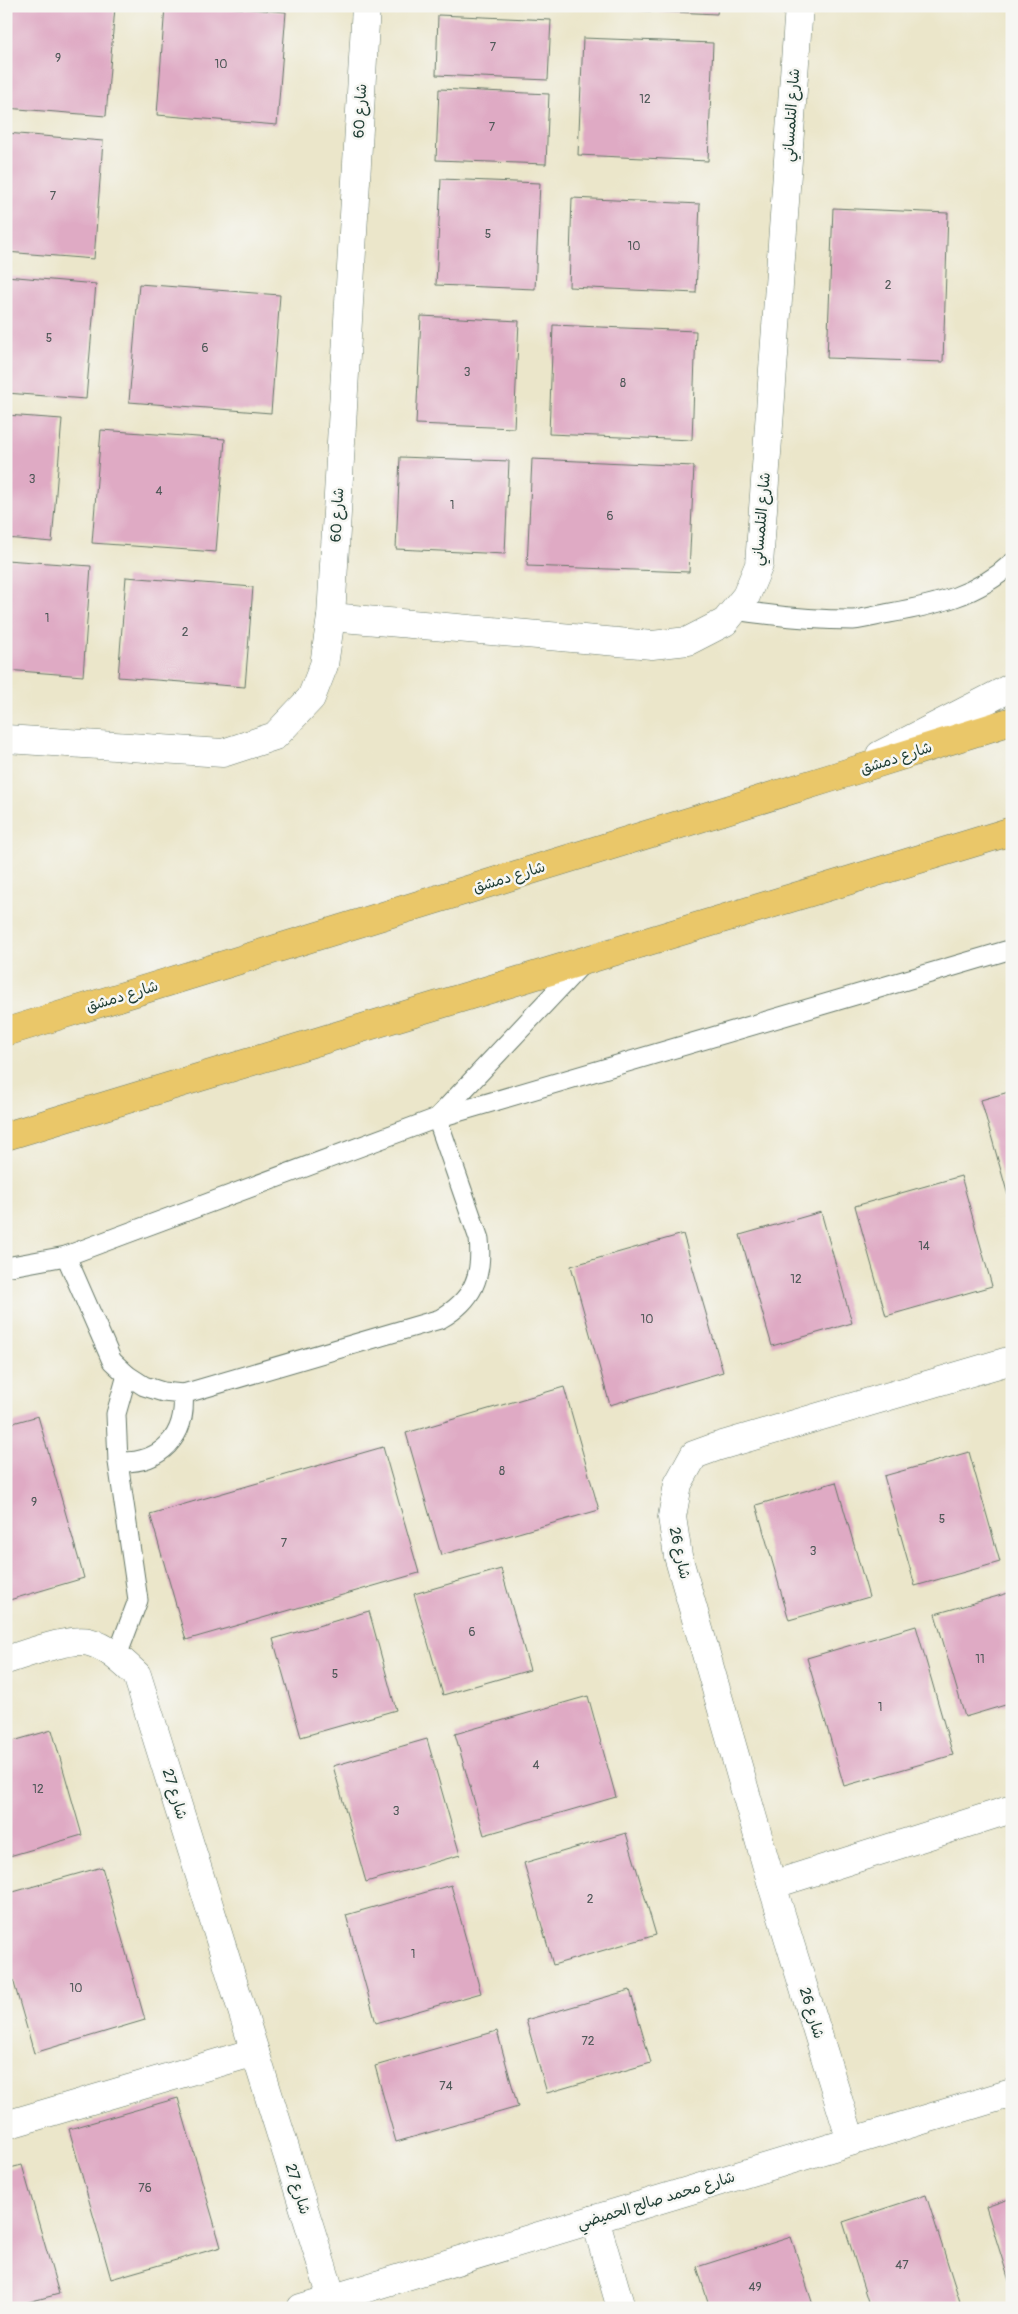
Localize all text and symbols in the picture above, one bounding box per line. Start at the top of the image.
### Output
house number: 7 [490,40,497,55]
house number: 9 [55,51,61,66]
house number: 10 [215,57,227,72]
street label: شارع التلمساني [779,68,807,163]
street label: شارع 60 [350,83,371,139]
house number: 12 [639,92,651,107]
house number: 7 [489,120,496,135]
house number: 7 [50,189,57,204]
house number: 5 [485,227,491,242]
house number: 10 [628,239,640,254]
house number: 2 [885,278,892,293]
house number: 5 [46,331,52,346]
house number: 6 [202,341,209,356]
house number: 3 [464,365,471,380]
house number: 8 [620,376,626,391]
street label: شارع التلمساني [748,471,778,567]
house number: 3 [29,472,36,487]
house number: 4 [156,484,163,499]
street label: شارع 60 [327,487,348,543]
house number: 1 [450,498,454,513]
house number: 6 [607,509,614,524]
house number: 1 [45,611,49,626]
house number: 2 [182,625,189,640]
street label: شارع دمشق [858,738,934,779]
street label: شارع دمشق [471,858,548,897]
street label: شارع دمشق [84,977,161,1016]
house number: 14 [918,1239,930,1254]
house number: 12 [790,1272,802,1287]
house number: 10 [641,1312,653,1327]
house number: 8 [499,1464,505,1479]
house number: 9 [31,1495,37,1510]
house number: 5 [939,1512,945,1527]
street label: شارع 26 [665,1525,694,1581]
house number: 7 [281,1536,288,1551]
house number: 3 [810,1544,817,1559]
house number: 6 [469,1625,476,1640]
house number: 11 [975,1652,985,1667]
house number: 5 [332,1667,338,1682]
house number: 1 [878,1700,882,1715]
house number: 4 [533,1758,540,1773]
street label: شارع 27 [158,1766,191,1822]
house number: 12 [32,1782,44,1797]
house number: 3 [393,1804,400,1819]
house number: 2 [587,1892,594,1907]
house number: 1 [411,1947,415,1962]
house number: 10 [70,1981,82,1996]
street label: شارع 26 [795,1985,828,2041]
house number: 72 [581,2034,595,2049]
house number: 74 [439,2079,453,2094]
street label: شارع 27 [281,2161,314,2217]
street label: شارع محمد صالح الحميضي [575,2167,738,2236]
house number: 76 [138,2181,152,2196]
house number: 47 [895,2258,909,2273]
house number: 49 [748,2280,762,2295]

